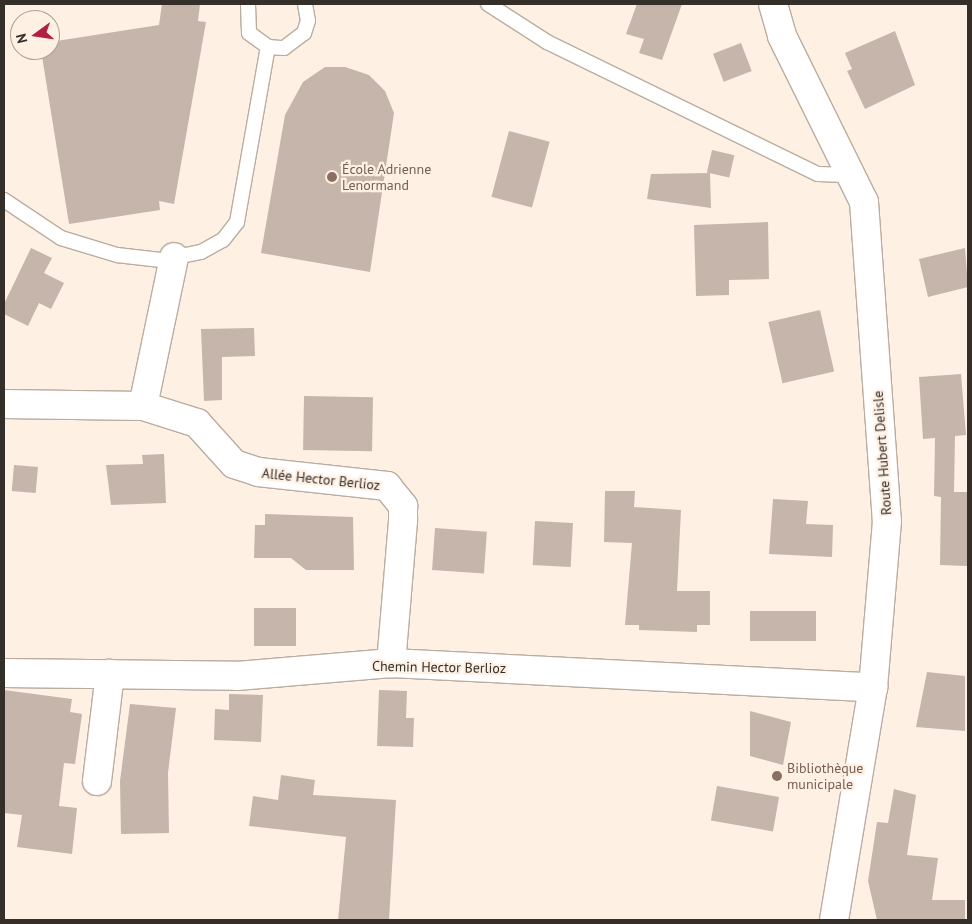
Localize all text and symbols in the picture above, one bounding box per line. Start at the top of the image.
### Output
north arrow [10,10,60,60]
text: N [12,32,31,45]
place label: École Adrienne Lenormand [342,161,432,193]
marker: École Adrienne Lenormand [326,171,338,183]
street label: Route Hubert Delisle [869,390,895,516]
street label: Allée Hector Berlioz [261,464,381,494]
street label: Chemin Hector Berlioz [372,657,506,677]
place label: Bibliothèque municipale [787,760,863,792]
marker: Bibliothèque municipale [771,770,783,782]

